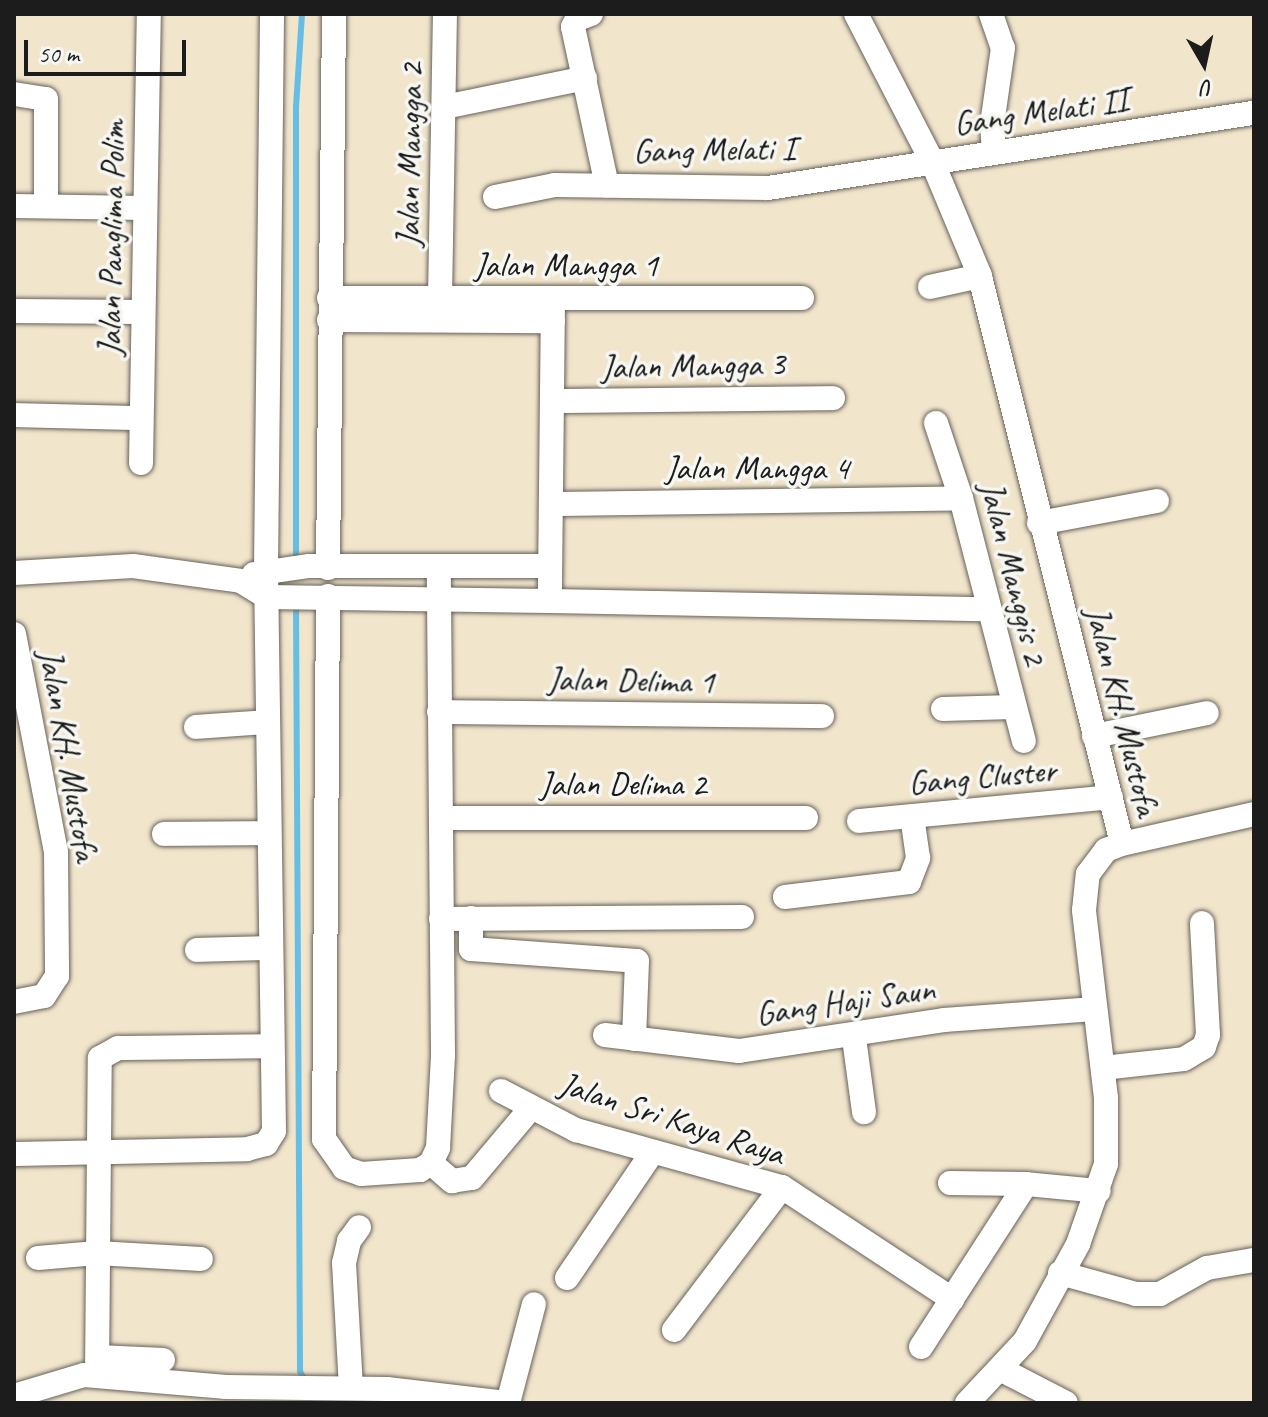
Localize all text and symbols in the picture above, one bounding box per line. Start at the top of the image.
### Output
scale bar [28,24,190,74]
north arrow [1164,24,1244,104]
text: 50 m [38,39,79,69]
street label: Jalan Mangga 2 [387,63,431,247]
text: U [1200,73,1215,102]
street label: Gang Melati II [951,79,1131,143]
street label: Jalan Panglima Polim [89,119,133,357]
street label: Gang Melati I [633,127,795,171]
street label: Jalan Mangga 1 [474,245,658,285]
street label: Jalan Mangga 3 [601,343,785,387]
street label: Jalan Mangga 4 [665,448,849,488]
street label: Jalan Manggis 2 [971,477,1057,669]
street label: Jalan KH. Mustofa [1077,602,1169,820]
street label: Jalan KH. Mustofa [30,646,108,864]
street label: Jalan Delima 1 [546,658,716,702]
street label: Gang Cluster [907,749,1057,803]
street label: Jalan Delima 2 [538,764,708,804]
street label: Gang Haji Saun [752,968,938,1034]
street label: Jalan Sri Kaya Raya [556,1063,788,1173]

